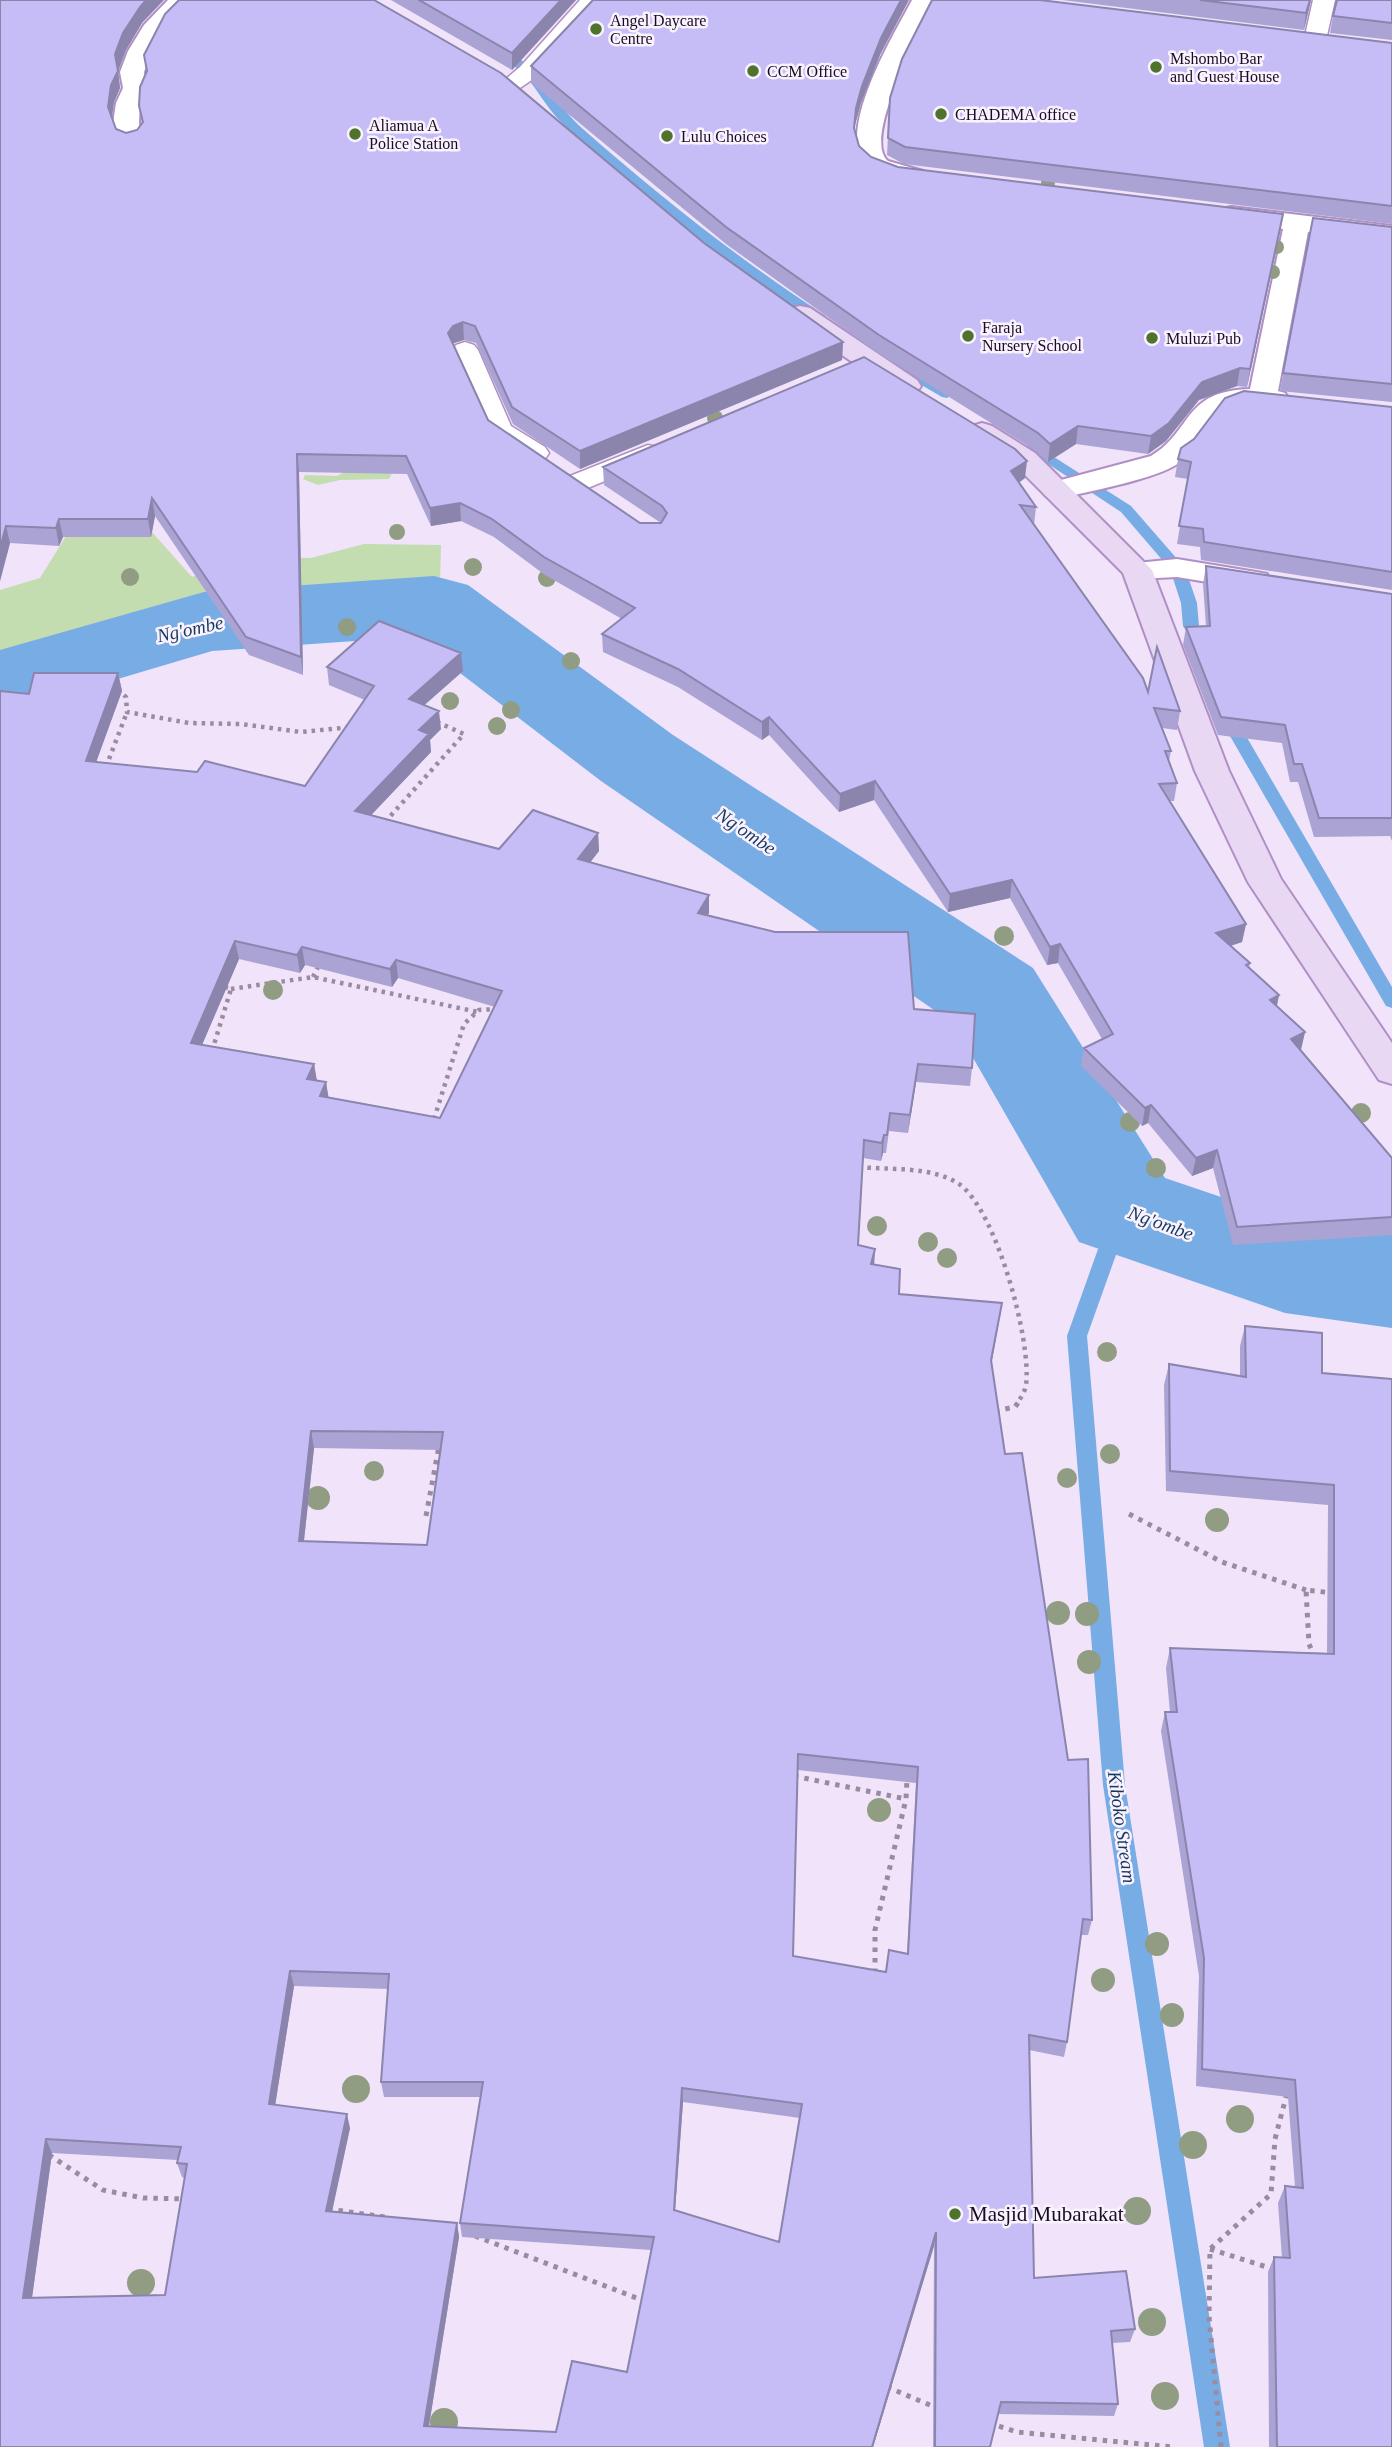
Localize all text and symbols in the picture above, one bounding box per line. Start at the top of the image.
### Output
place label: Angel Daycare Centre [610,12,706,47]
marker: Angel Daycare Centre [588,21,604,37]
place label: Mshombo Bar and Guest House [1170,50,1279,85]
marker: Mshombo Bar and Guest House [1148,59,1164,75]
marker: CCM Office [745,63,761,79]
place label: CCM Office [767,63,847,80]
marker: CHADEMA office [933,106,949,122]
place label: CHADEMA office [955,106,1076,123]
place label: Aliamua A Police Station [369,117,458,152]
marker: Aliamua A Police Station [347,126,363,142]
marker: Lulu Choices [659,128,675,144]
place label: Lulu Choices [681,128,767,145]
place label: Faraja Nursery School [982,319,1083,355]
marker: Faraja Nursery School [960,328,976,344]
marker: Muluzi Pub [1144,330,1160,346]
place label: Muluzi Pub [1166,330,1241,347]
water label: Ng'ombe [154,612,225,646]
water label: Ng'ombe [711,803,780,859]
water label: Ng'ombe [1125,1201,1196,1244]
water label: Kiboko Stream [1104,1769,1140,1884]
place label: Masjid Mubarakat [969,2202,1124,2226]
marker: Masjid Mubarakat [947,2206,963,2222]

